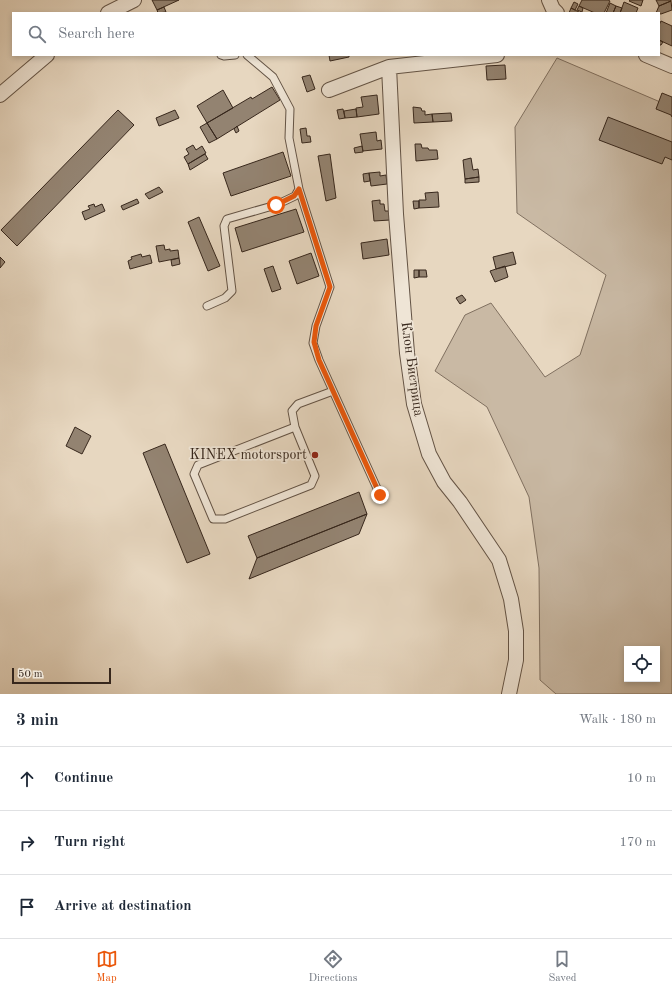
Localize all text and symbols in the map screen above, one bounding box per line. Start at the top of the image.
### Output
search box [12,12,660,56]
icon: search [26,23,48,45]
text: Search here [58,27,135,42]
route start [267,196,285,214]
street label: Клон Бистрица [398,321,426,417]
place label: KINEX motorsport [189,448,307,462]
marker: KINEX motorsport [310,450,320,460]
route end [371,486,389,504]
map controls [624,646,660,682]
button: locate [624,646,660,682]
scale bar [12,666,111,685]
text: 50 m [18,669,43,680]
text: 3 min [16,712,59,729]
text: Walk · 180 m [579,713,656,726]
icon: ahead [16,768,38,790]
text: Continue [54,771,113,786]
text: 10 m [627,772,656,785]
icon: right [16,832,38,854]
text: Turn right [54,835,125,850]
text: 170 m [619,836,656,849]
icon: arrive [16,896,38,918]
text: Arrive at destination [54,899,192,914]
tab: Map [96,948,118,986]
tab: Directions [309,948,357,986]
tab: Saved [548,948,576,986]

